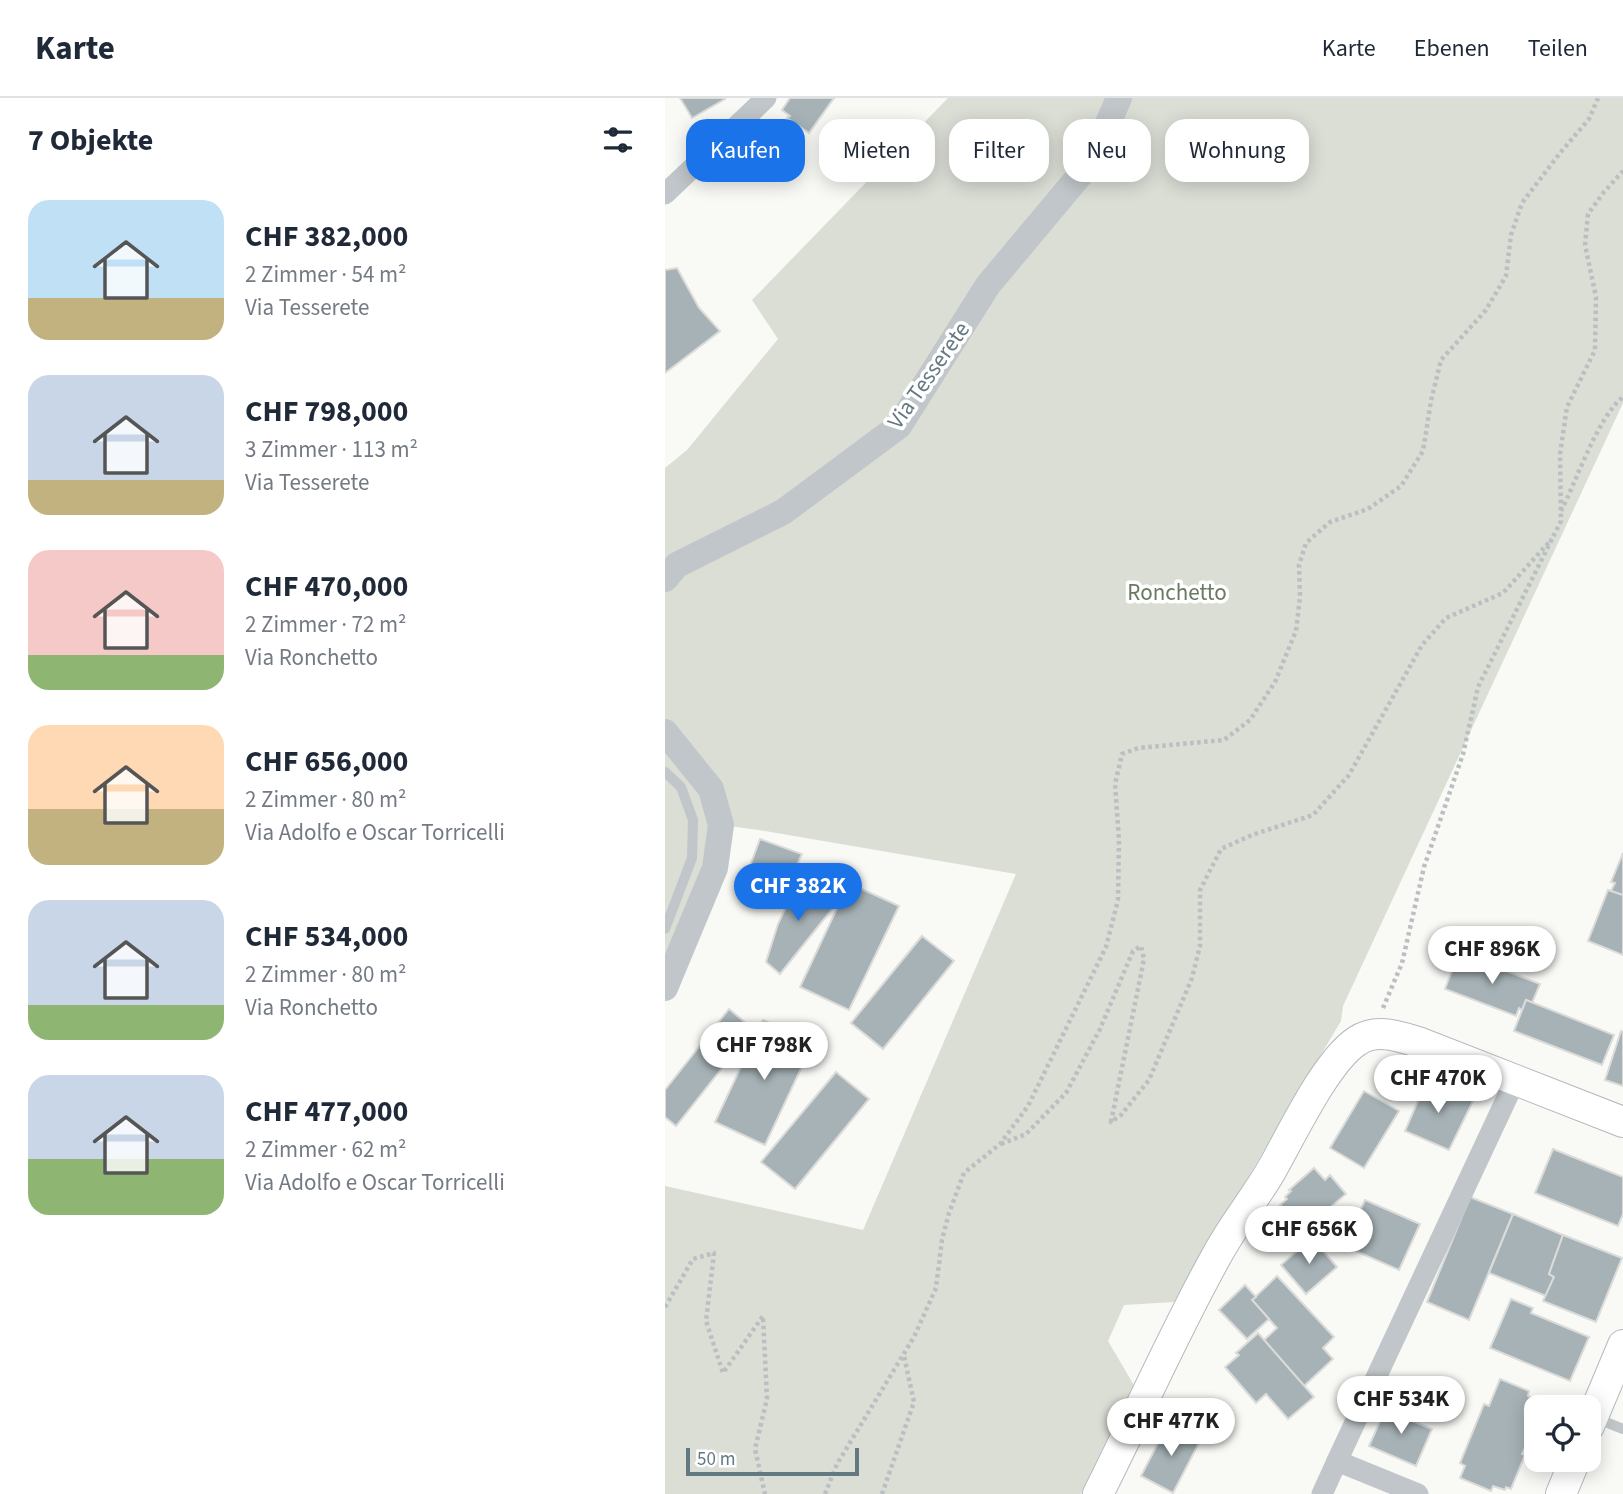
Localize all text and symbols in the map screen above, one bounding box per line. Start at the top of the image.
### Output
text: Karte [35,25,115,72]
text: Karte [1322,31,1376,66]
text: Ebenen [1414,31,1490,66]
text: Teilen [1528,31,1588,66]
text: 7 Objekte [28,119,153,162]
chip: Kaufen [686,119,805,182]
chip: Mieten [819,119,935,182]
chip: Filter [949,119,1049,182]
chip: Neu [1063,119,1151,182]
chip: Wohnung [1165,119,1309,182]
icon: filters [599,121,637,159]
text: CHF 382,000 [245,215,408,258]
icon: home [84,228,168,312]
text: 2 Zimmer · 54 m² [245,258,407,291]
text: Via Tesserete [245,291,369,324]
street label: Via Tesserete [879,315,978,436]
text: CHF 798,000 [245,390,408,433]
icon: home [84,403,168,487]
text: 3 Zimmer · 113 m² [245,433,418,466]
text: Via Tesserete [245,466,369,499]
text: CHF 470,000 [245,565,408,608]
park label: Ronchetto [1127,576,1227,609]
icon: home [84,578,168,662]
text: 2 Zimmer · 72 m² [245,608,407,641]
text: Via Ronchetto [245,641,378,674]
text: CHF 656,000 [245,740,408,783]
icon: home [84,753,168,837]
text: 2 Zimmer · 80 m² [245,783,407,816]
text: Via Adolfo e Oscar Torricelli [245,816,505,849]
pin: CHF 382K [726,864,870,923]
text: CHF 382K [750,869,846,902]
text: CHF 534,000 [245,915,408,958]
pin: CHF 896K [1420,926,1564,986]
icon: home [84,928,168,1012]
text: CHF 896K [1444,932,1540,965]
text: 2 Zimmer · 80 m² [245,958,407,991]
text: Via Ronchetto [245,991,378,1024]
pin: CHF 798K [692,1023,836,1082]
text: CHF 798K [716,1028,812,1061]
pin: CHF 470K [1366,1056,1510,1115]
text: CHF 470K [1390,1061,1486,1094]
text: CHF 477,000 [245,1090,408,1133]
icon: home [84,1103,168,1187]
text: 2 Zimmer · 62 m² [245,1133,407,1166]
text: Via Adolfo e Oscar Torricelli [245,1166,505,1199]
pin: CHF 656K [1237,1206,1381,1266]
text: CHF 656K [1261,1212,1357,1245]
pin: CHF 534K [1329,1376,1473,1436]
text: CHF 534K [1353,1382,1449,1415]
map controls [1524,1395,1601,1472]
button: locate [1524,1395,1601,1472]
pin: CHF 477K [1099,1398,1243,1458]
text: CHF 477K [1123,1404,1219,1437]
scale bar [686,1445,859,1477]
text: 50 m [697,1446,735,1473]

